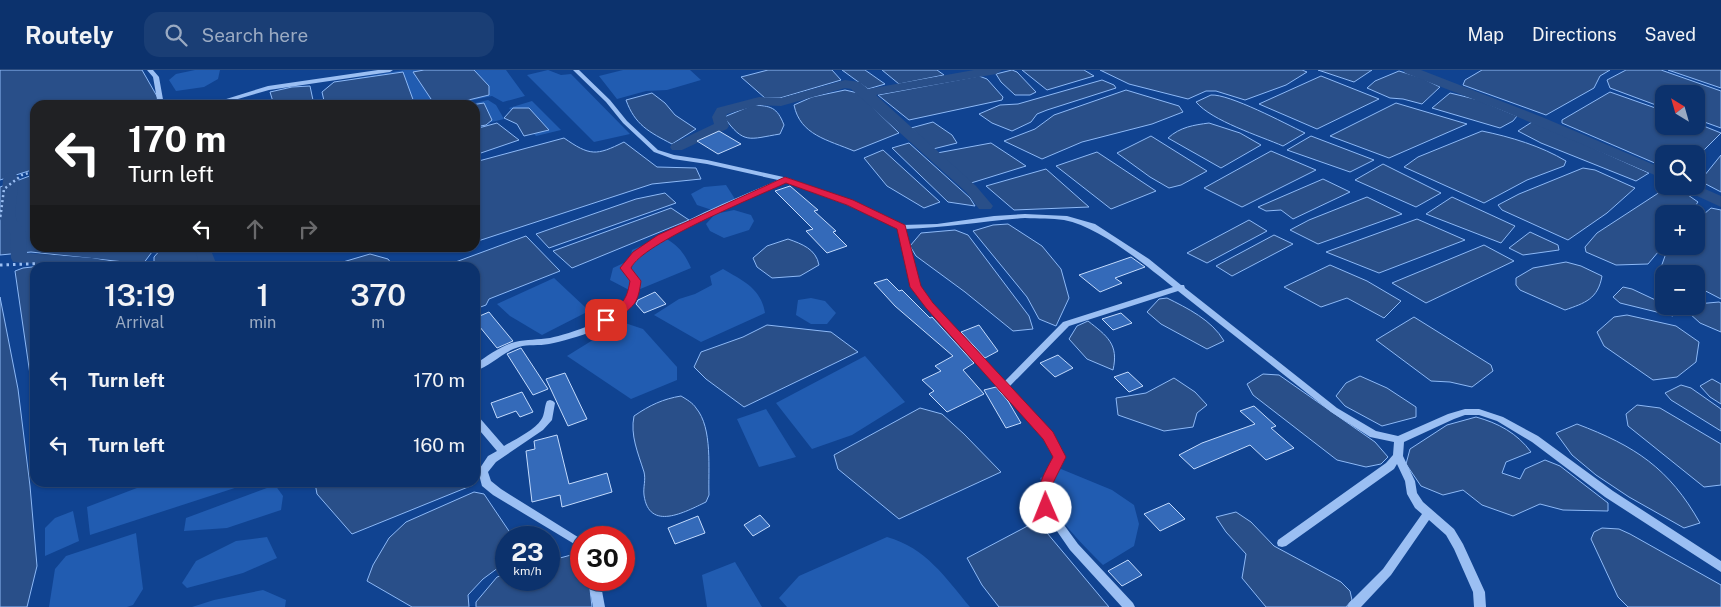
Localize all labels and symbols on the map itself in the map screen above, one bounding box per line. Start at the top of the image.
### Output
north arrow [1655,85,1705,135]
pin [585,299,627,341]
position arrow [1019,481,1071,533]
speed limit sign: 30 [570,526,635,591]

